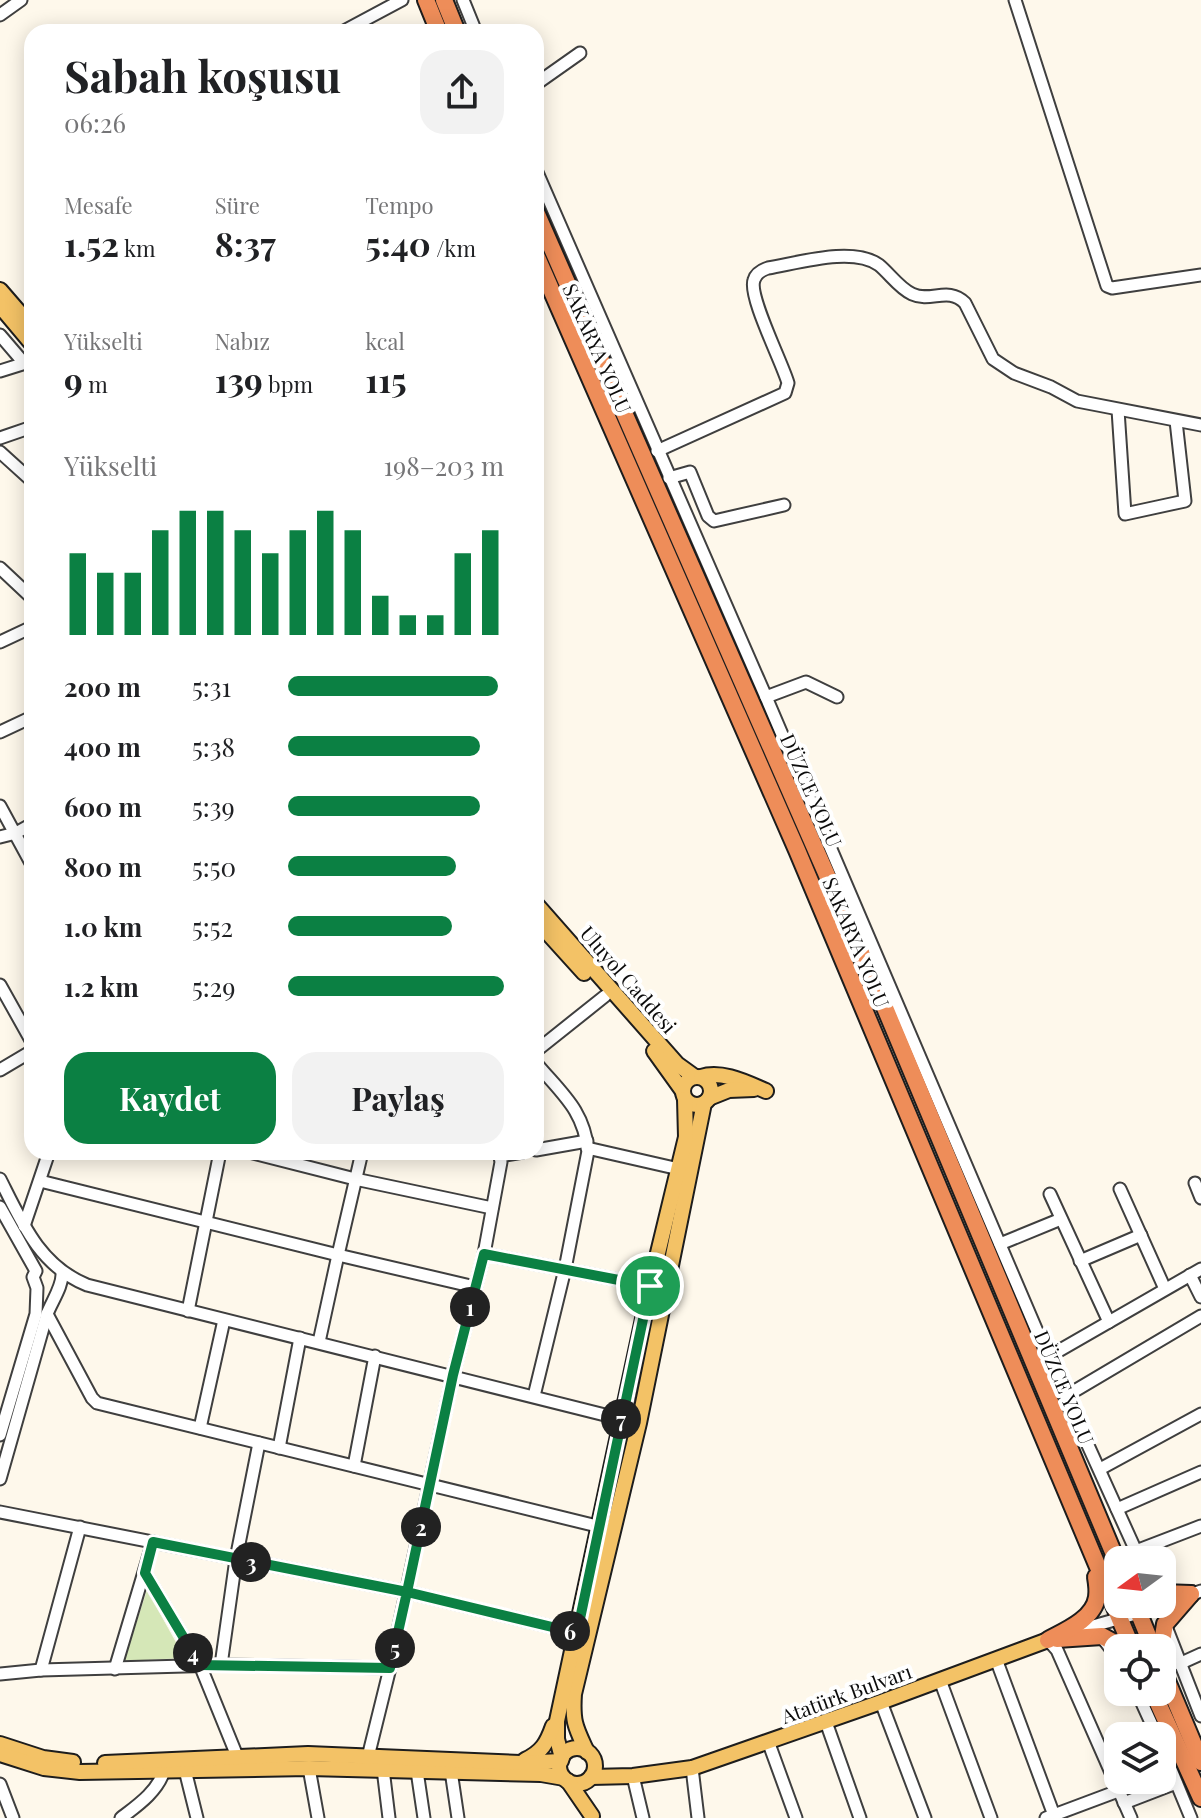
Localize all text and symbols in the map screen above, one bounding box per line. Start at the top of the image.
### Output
text: Sabah koşusu [64,45,341,104]
button: share [420,50,504,134]
text: 06:26 [64,105,126,140]
text: Mesafe [64,190,133,220]
text: Süre [215,190,260,220]
text: Tempo [365,190,434,220]
text: 1.52 [64,220,119,266]
text: 8:37 [215,220,276,266]
text: 5:40 [365,220,431,266]
text: km [119,233,156,263]
text: /km [431,233,476,263]
street label: SAKARYA YOLU [557,279,639,418]
text: Yükselti [64,326,143,356]
text: Nabız [215,326,270,356]
text: kcal [365,326,405,356]
text: 9 [64,356,83,402]
text: 139 [215,356,263,402]
text: 115 [365,356,407,402]
text: m [83,369,108,399]
text: bpm [263,369,313,399]
text: Yükselti [64,448,157,483]
text: 198–203 m [383,448,504,483]
text: 200 m [64,669,141,704]
text: 5:31 [192,669,231,704]
text: 400 m [64,729,141,764]
text: 5:38 [192,729,235,764]
street label: DÜZCE YOLU [775,729,849,851]
text: 600 m [64,789,142,824]
text: 5:39 [192,789,235,824]
text: 800 m [64,849,142,884]
text: 5:50 [192,849,236,884]
street label: SAKARYA YOLU [817,873,897,1012]
text: 1.0 km [64,909,142,944]
text: 5:52 [192,909,233,944]
street label: Uluyol Caddesi [575,920,683,1038]
text: 1.2 km [64,969,139,1004]
text: 5:29 [192,969,235,1004]
button: Kaydet [64,1052,276,1144]
button: Paylaş [292,1052,504,1144]
pin [616,1252,684,1320]
icon: arrive [628,1264,672,1308]
pin: 1 [450,1287,490,1327]
text: 1 [466,1292,474,1322]
street label: DÜZCE YOLU [1029,1326,1101,1449]
pin: 7 [601,1399,641,1439]
text: 7 [616,1404,626,1434]
pin: 2 [401,1507,441,1547]
text: 2 [415,1512,427,1542]
pin: 3 [231,1542,271,1582]
north arrow [1104,1546,1176,1618]
map controls [1104,1546,1176,1794]
text: 3 [246,1547,256,1577]
pin: 6 [550,1611,590,1651]
text: 6 [564,1616,576,1646]
pin: 5 [375,1628,415,1668]
pin: 4 [173,1633,213,1673]
text: 5 [390,1633,400,1663]
button: locate [1104,1634,1176,1706]
text: 4 [187,1638,199,1668]
street label: Atatürk Bulvarı [776,1657,915,1729]
button: layers [1104,1722,1176,1794]

